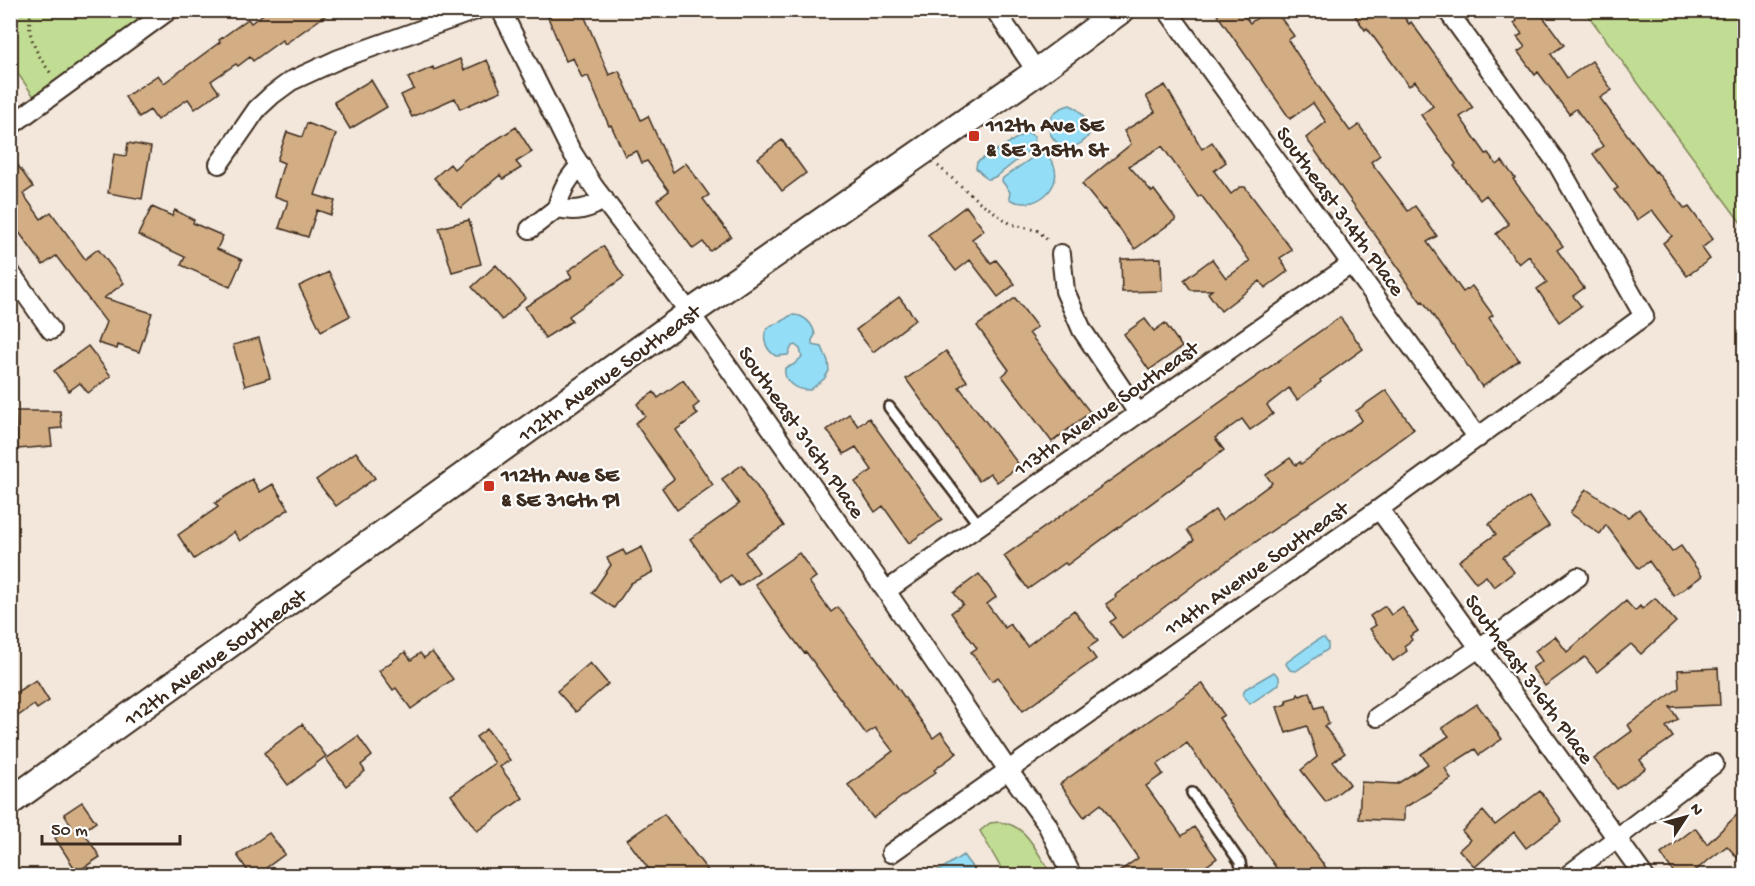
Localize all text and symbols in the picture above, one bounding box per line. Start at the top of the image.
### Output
place label: 112th Ave SE & SE 315th St [985,114,1110,165]
street label: Southeast 314th Place [1268,122,1409,303]
marker: 112th Ave SE & SE 315th St [967,129,981,143]
street label: 112th Avenue Southeast [513,299,708,451]
street label: 113th Avenue Southeast [1009,335,1206,485]
street label: Southeast 316th Place [731,342,869,525]
place label: 112th Ave SE & SE 316th Pl [500,464,620,515]
marker: 112th Ave SE & SE 316th Pl [482,479,496,493]
street label: 114th Avenue Southeast [1159,496,1356,644]
street label: 112th Avenue Southeast [119,583,314,735]
street label: Southeast 316th Place [1457,590,1599,771]
north arrow [1656,787,1716,847]
text: N [1685,800,1706,820]
scale bar [42,808,180,846]
text: 50 m [51,821,88,842]

